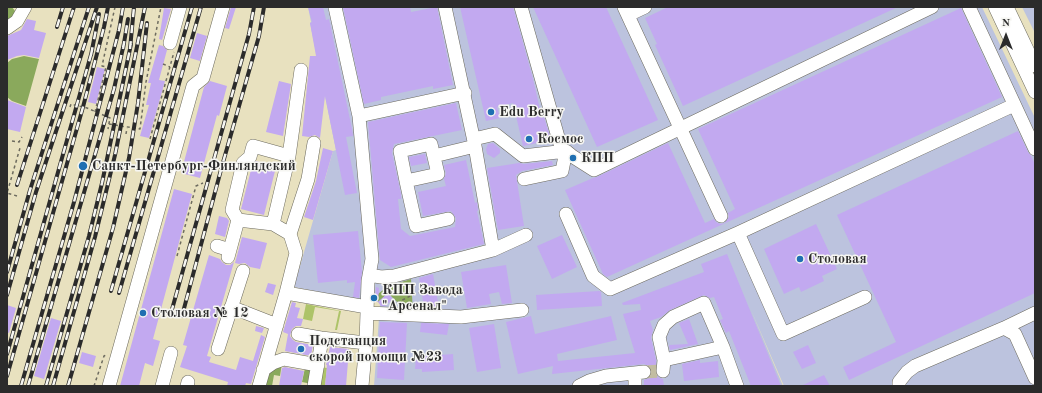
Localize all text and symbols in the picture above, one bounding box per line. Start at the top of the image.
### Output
north arrow [986,16,1026,56]
text: N [1002,18,1010,29]
place label: Edu Berry [499,104,564,120]
marker: Edu Berry [486,107,496,117]
place label: Космос [537,131,583,147]
marker: Космос [524,134,534,144]
place label: КПП [581,150,614,166]
marker: КПП [568,153,578,163]
place label: Санкт-Петербург-Финляндский [92,158,296,174]
marker: Санкт-Петербург-Финляндский [77,160,89,172]
place label: Столовая [808,251,867,267]
marker: Столовая [795,254,805,264]
place label: КПП Завода "Арсенал" [382,282,463,314]
marker: КПП Завода "Арсенал" [369,293,379,303]
place label: Столовая № 12 [151,305,249,321]
marker: Столовая № 12 [138,308,148,318]
place label: Подстанция скорой помощи №23 [309,333,442,366]
marker: Подстанция скорой помощи №23 [296,344,306,354]

